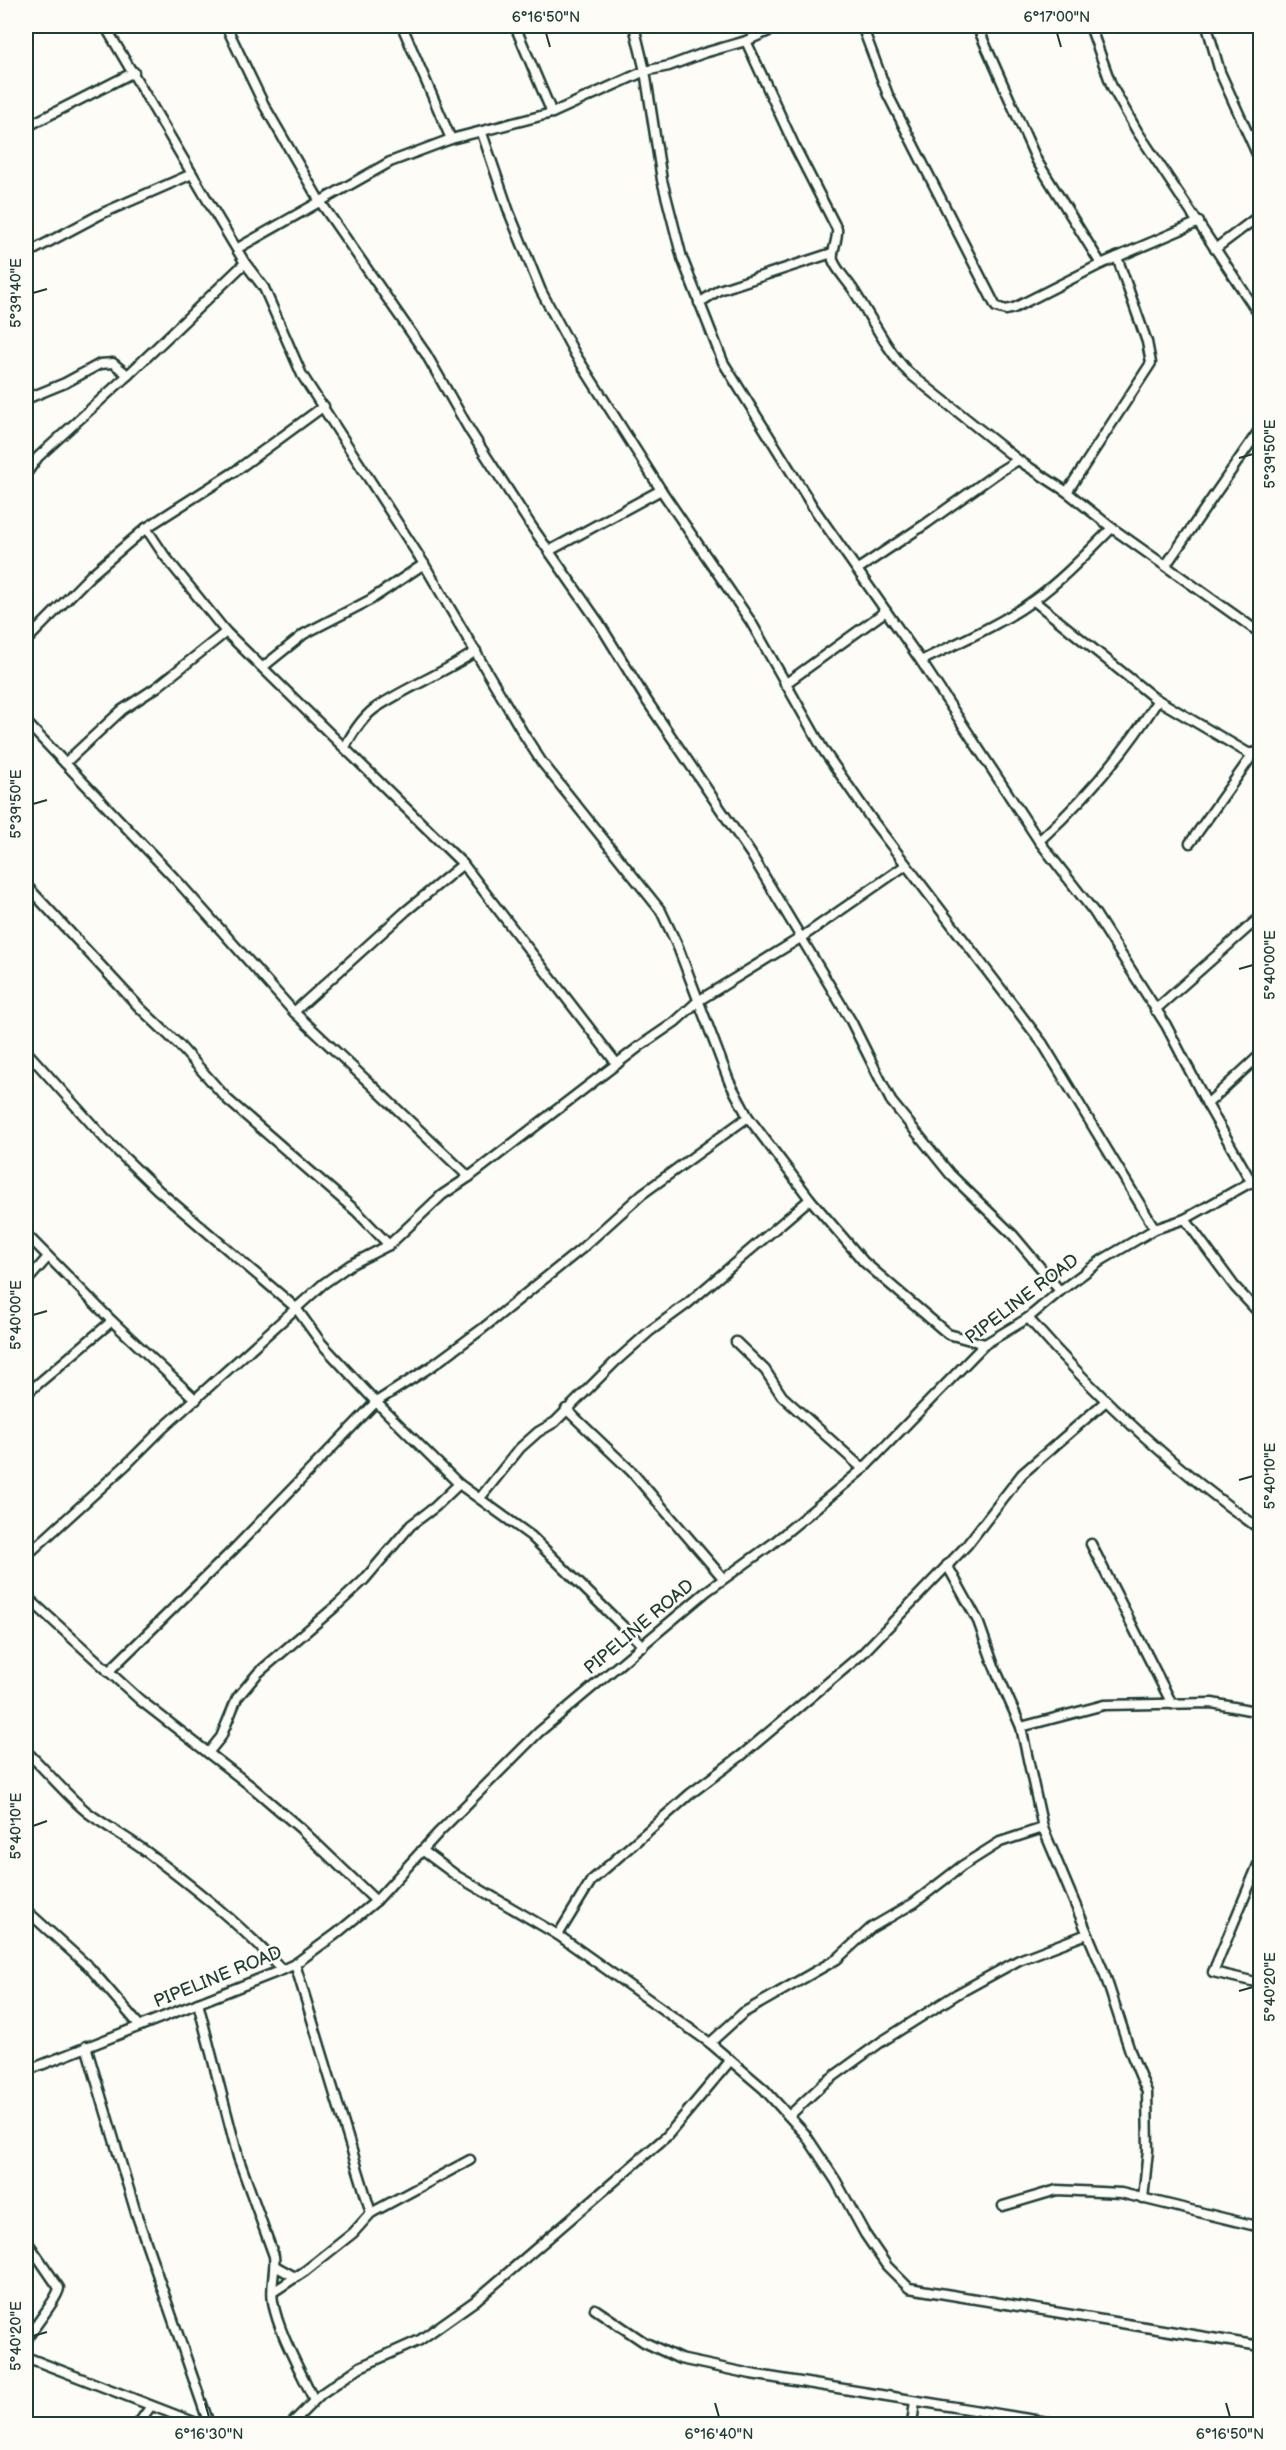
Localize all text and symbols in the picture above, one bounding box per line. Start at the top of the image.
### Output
text: 6°16'50"N [512,8,580,27]
text: 6°17'00"N [1024,8,1090,27]
text: 5°39'40"E [7,258,26,328]
text: 5°39'50"E [1261,419,1280,489]
text: 5°39'50"E [7,769,26,839]
text: 5°40'00"E [1261,930,1280,1000]
street label: PIPELINE ROAD [961,1250,1083,1348]
text: 5°40'00"E [7,1280,26,1350]
text: 5°40'10"E [1261,1443,1280,1509]
street label: PIPELINE ROAD [580,1575,698,1679]
text: 5°40'10"E [7,1793,26,1859]
street label: PIPELINE ROAD [151,1942,285,2012]
text: 5°40'20"E [1261,1952,1280,2022]
text: 5°40'20"E [7,2301,26,2371]
text: 6°16'30"N [174,2425,244,2444]
text: 6°16'40"N [685,2425,753,2444]
text: 6°16'50"N [1196,2425,1264,2444]

